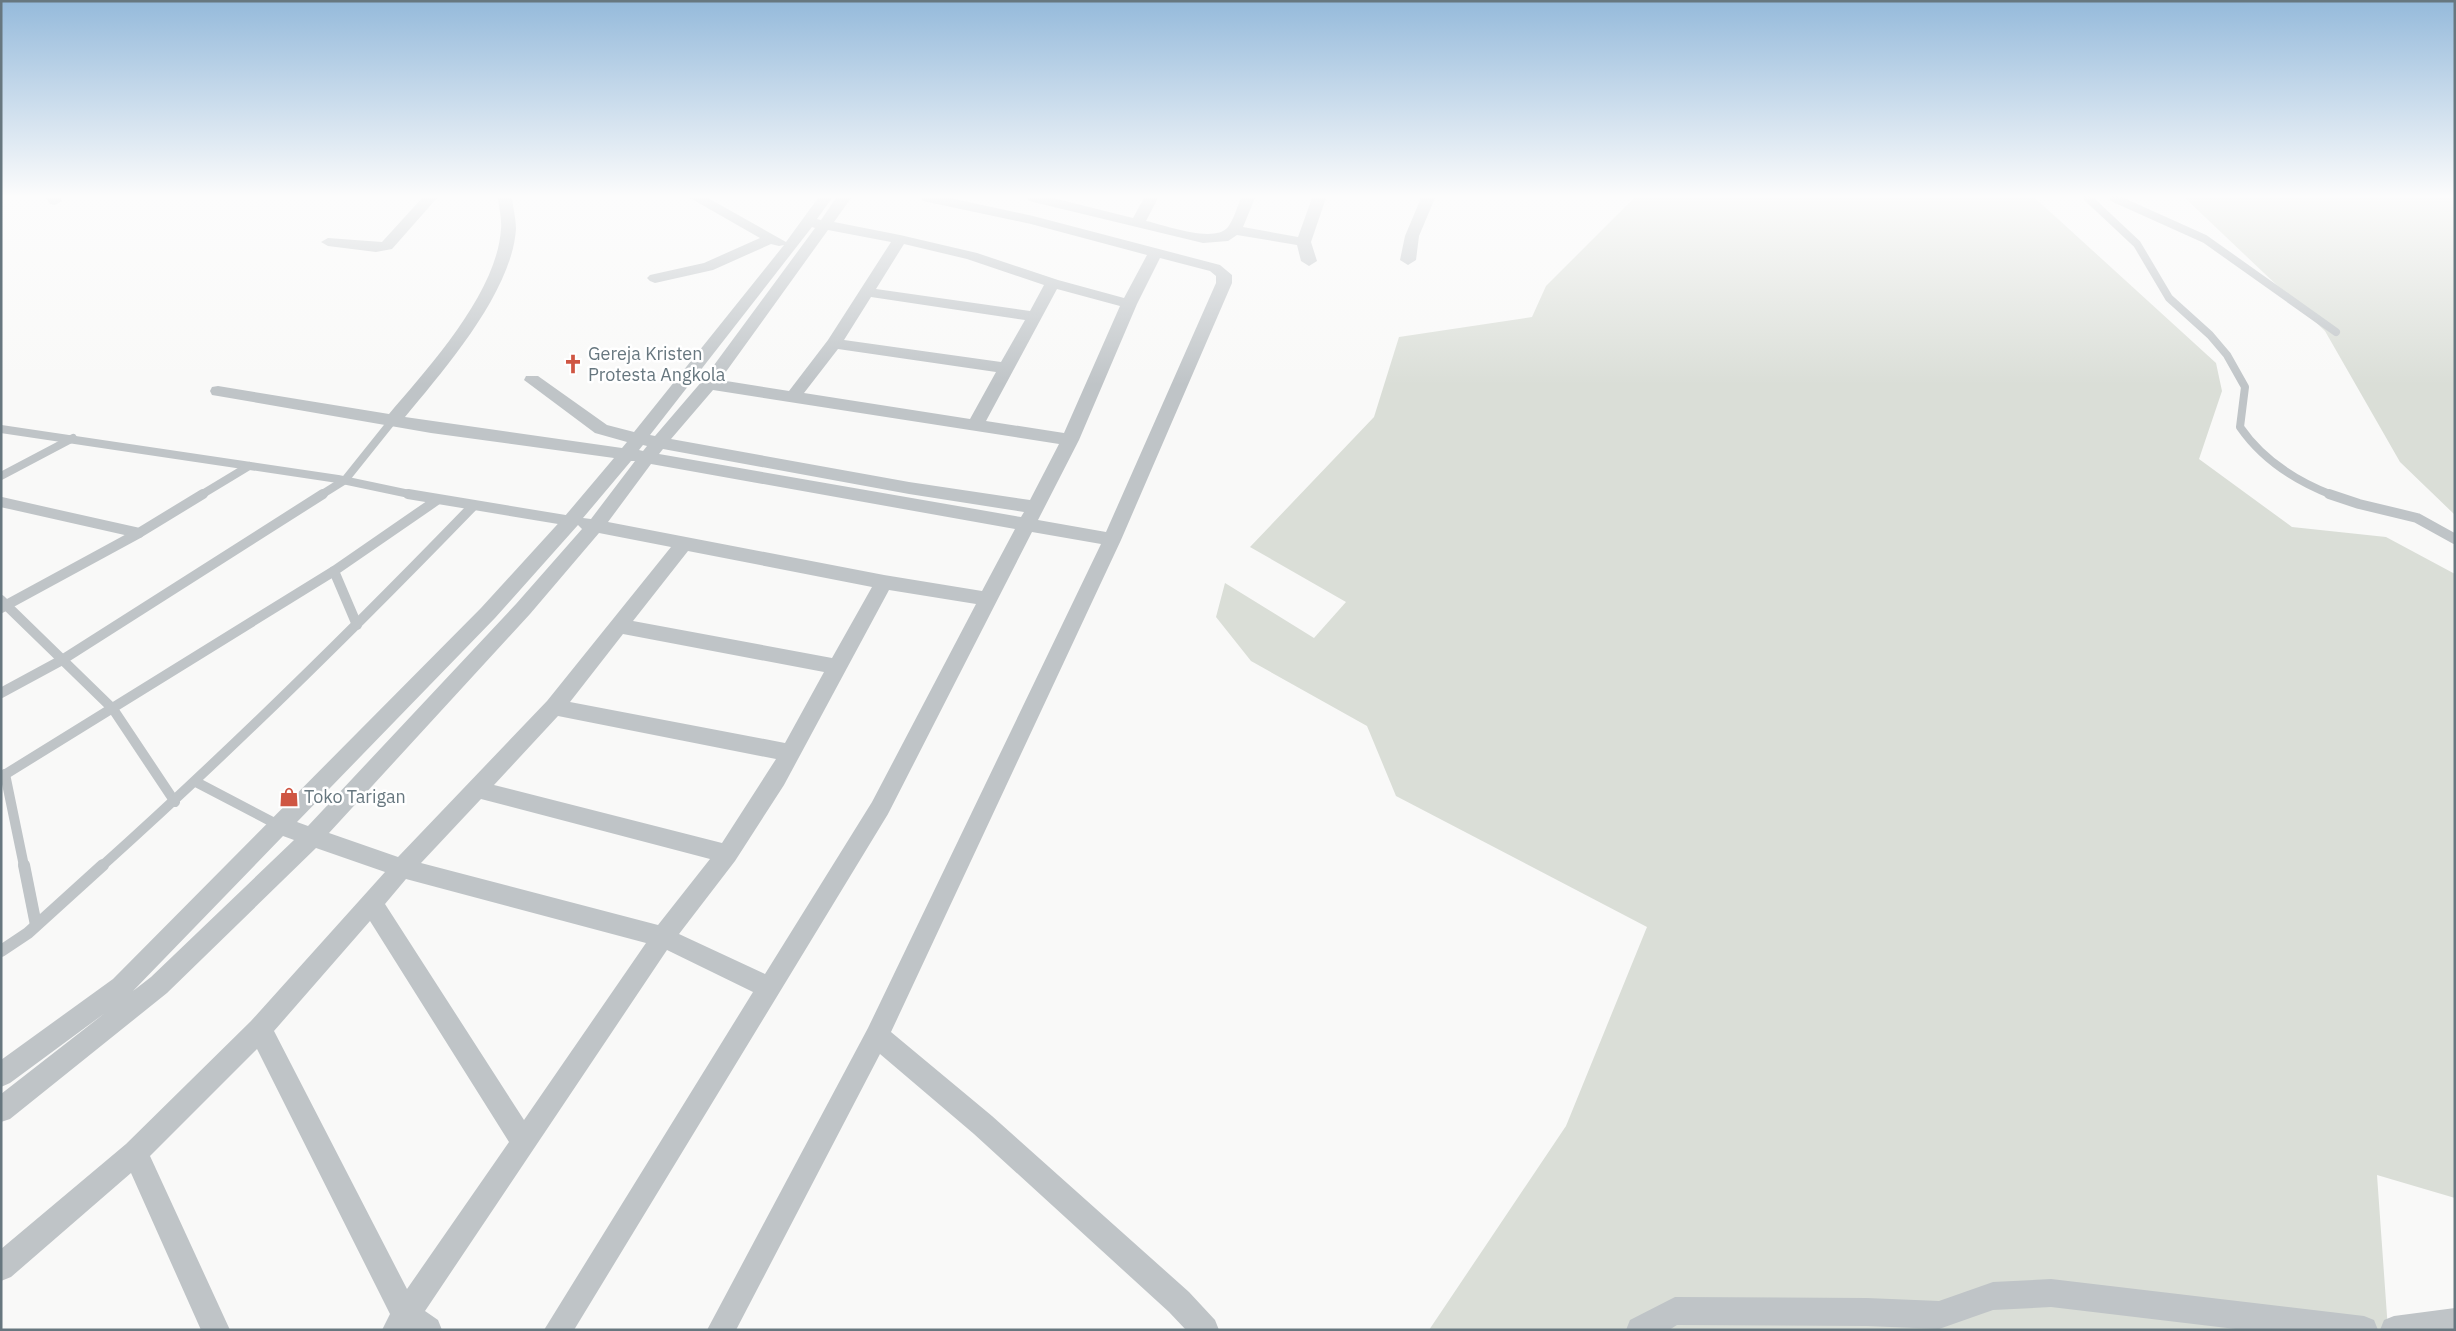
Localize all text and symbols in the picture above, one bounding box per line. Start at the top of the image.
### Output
place label: Gereja Kristen Protesta Angkola [588,342,726,386]
church icon: Gereja Kristen Protesta Angkola [562,353,584,375]
place label: Toko Tarigan [304,785,406,808]
shop icon: Toko Tarigan [278,786,300,808]

